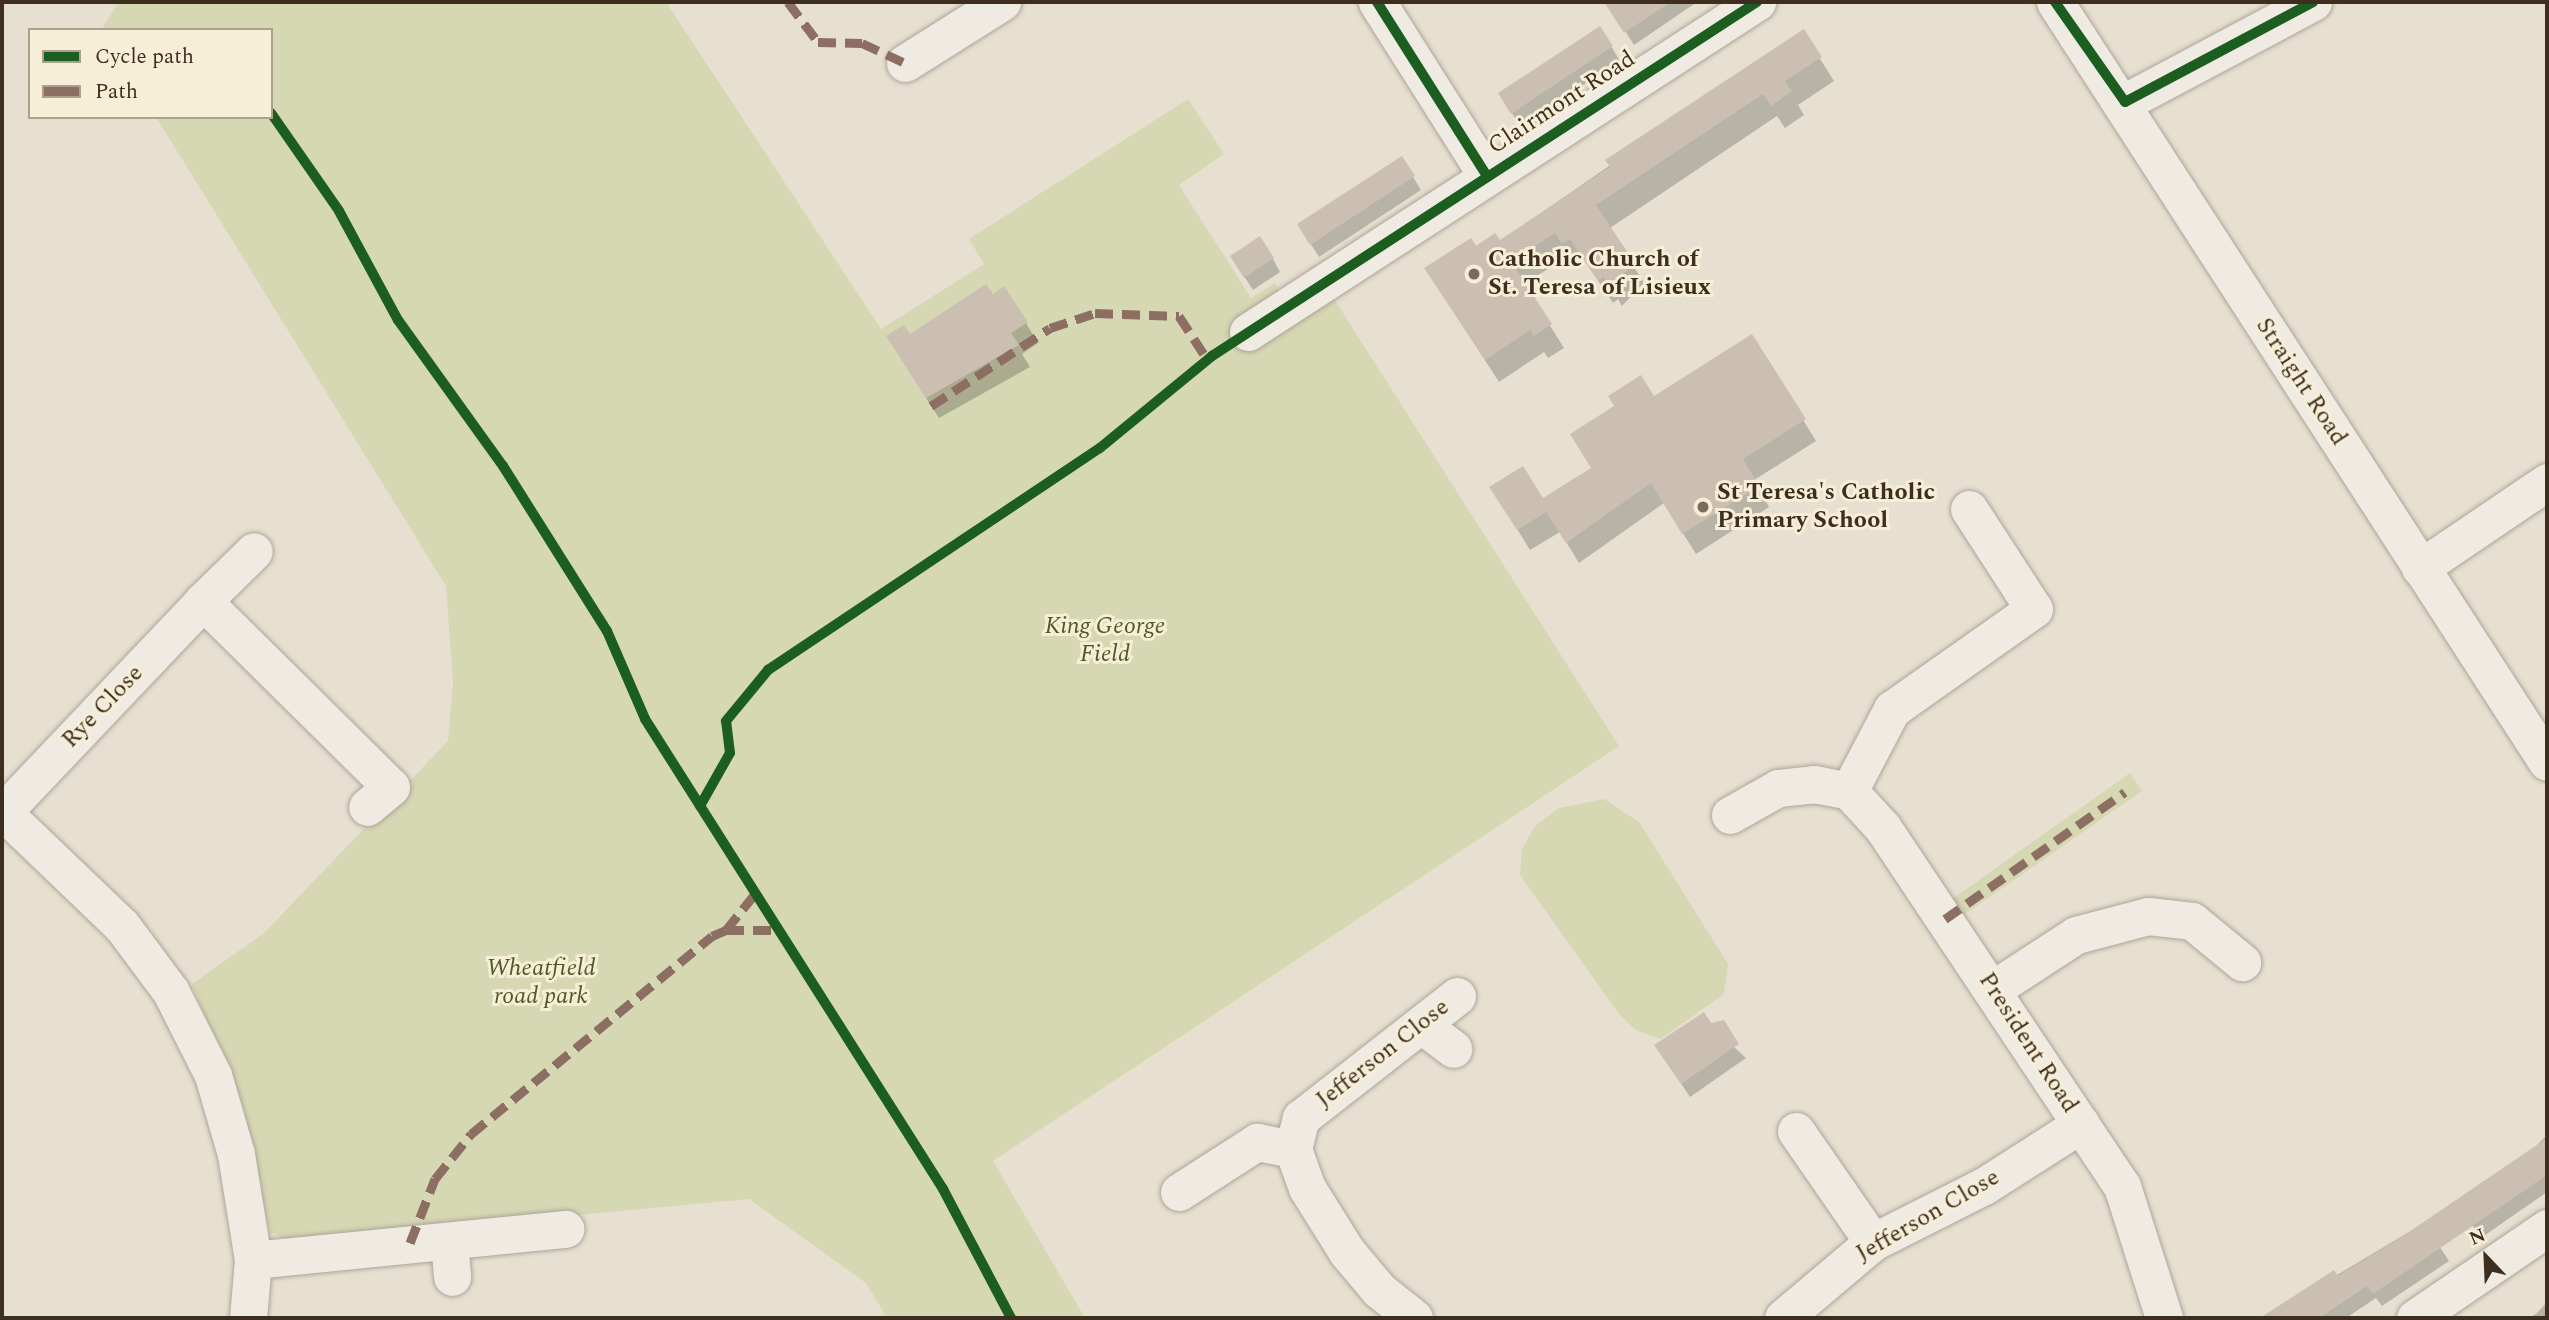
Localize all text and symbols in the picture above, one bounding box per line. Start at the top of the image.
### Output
legend [28,28,273,119]
text: Cycle path [95,41,194,73]
street label: Clairmont Road [1483,45,1641,161]
text: Path [95,76,138,108]
place label: Catholic Church of St. Teresa of Lisieux [1488,246,1711,302]
marker: Catholic Church of St. Teresa of Lisieux [1466,266,1482,282]
street label: Straight Road [2249,313,2353,451]
place label: St Teresa's Catholic Primary School [1717,479,1935,535]
marker: St Teresa's Catholic Primary School [1695,499,1711,515]
park label: King George Field [1045,613,1165,669]
street label: Rye Close [56,659,150,755]
park label: Wheatfield road park [486,955,596,1011]
street label: President Road [1972,967,2084,1119]
street label: Jefferson Close [1311,993,1455,1115]
street label: Jefferson Close [1851,1163,2005,1269]
text: N [2465,1221,2490,1254]
north arrow [2451,1222,2521,1292]

